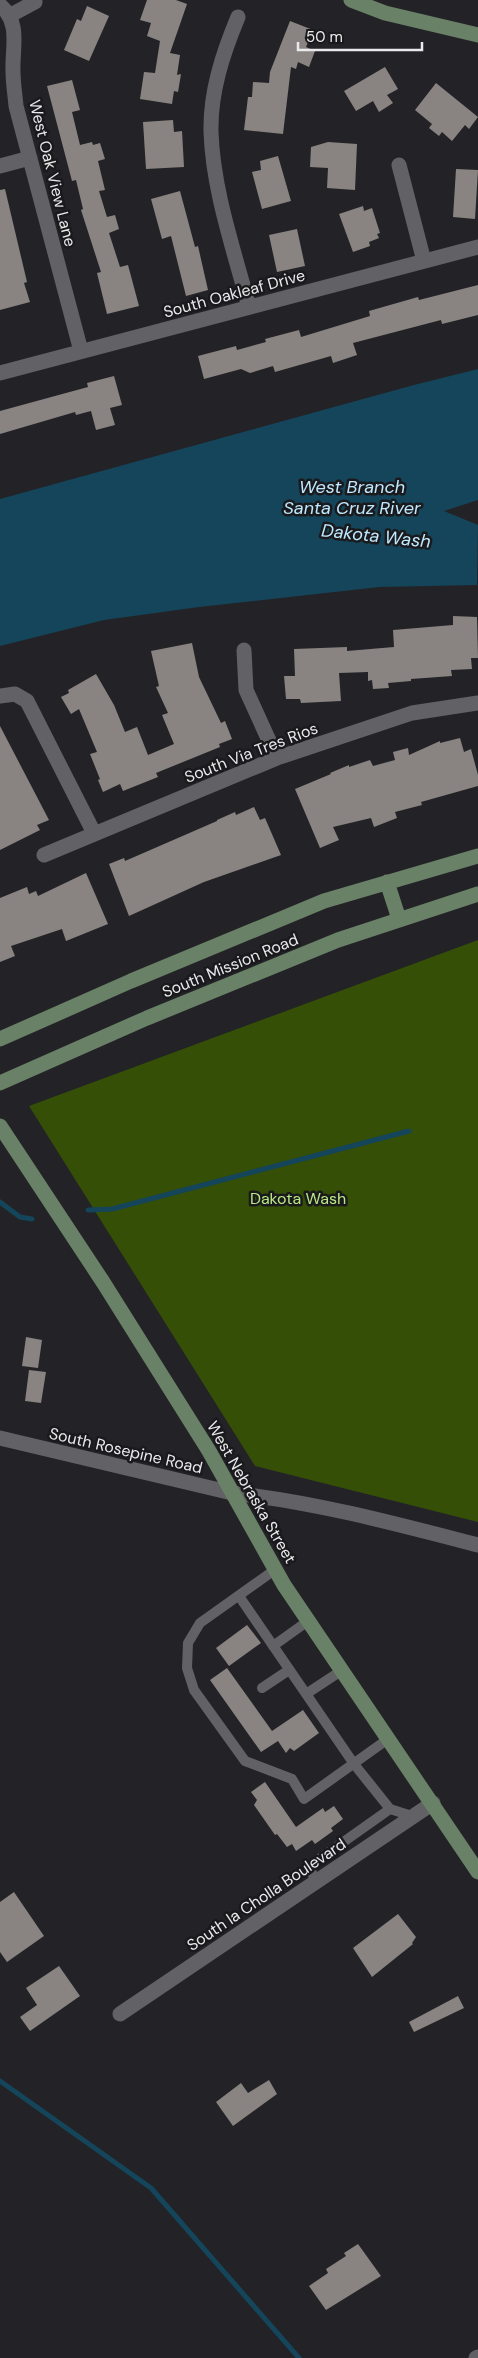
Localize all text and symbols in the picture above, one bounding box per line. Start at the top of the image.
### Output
scale bar [298,20,422,52]
text: 50 m [306,27,343,47]
street label: West Oak View Lane [24,98,81,249]
street label: South Oakleaf Drive [161,264,307,322]
water label: West Branch Santa Cruz River [283,475,422,520]
water label: Dakota Wash [320,518,432,554]
street label: South Via Tres Rios [182,717,321,788]
street label: South Mission Road [159,929,301,1002]
park label: Dakota Wash [250,1188,346,1209]
street label: West Nebraska Street [202,1417,301,1567]
street label: South Rosepine Road [47,1423,205,1478]
street label: South la Cholla Boulevard [183,1833,350,1956]

